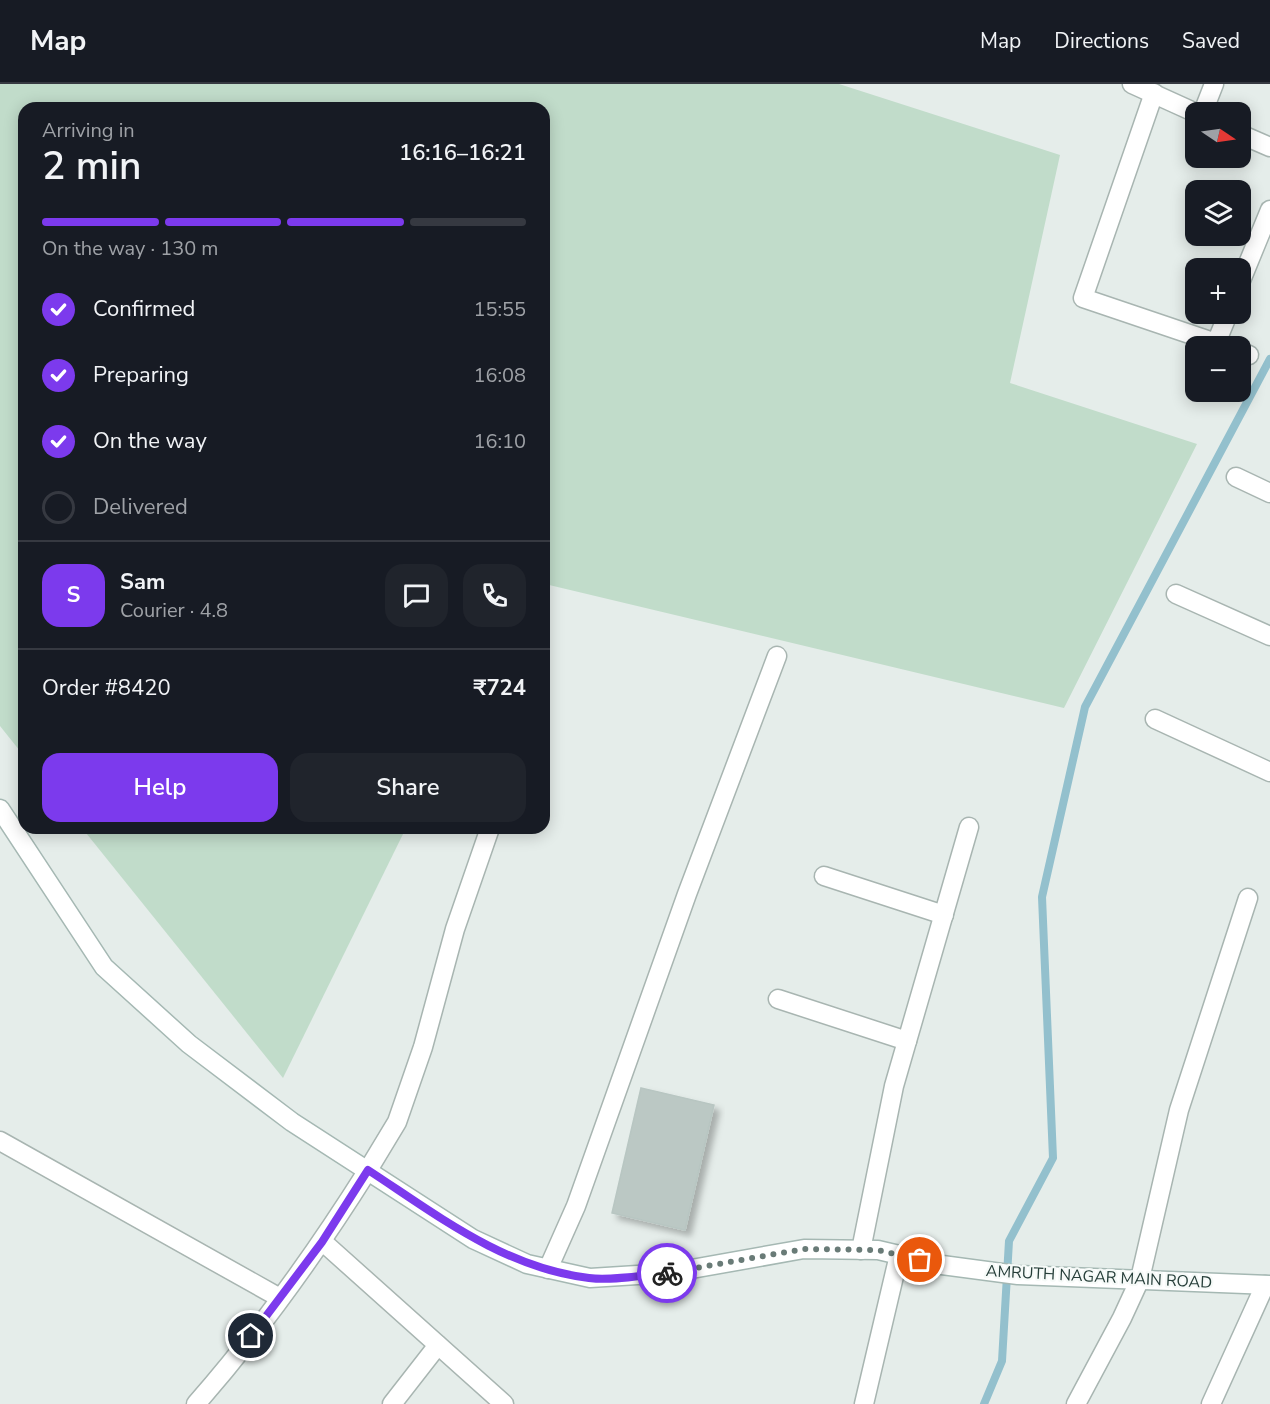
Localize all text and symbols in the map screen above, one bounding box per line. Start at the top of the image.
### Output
text: Map [30,22,86,60]
text: Map [980,27,1021,55]
text: Directions [1054,27,1149,55]
text: Saved [1182,27,1240,55]
north arrow [1185,102,1251,168]
map controls [1185,102,1251,402]
text: Arriving in [42,117,135,144]
text: 16:16–16:21 [399,138,526,168]
text: 2 min [42,140,141,193]
button: layers [1185,180,1251,246]
text: On the way · 130 m [42,235,218,262]
button: + [1185,258,1251,324]
icon: check [42,293,75,326]
text: Confirmed [93,294,195,324]
text: 15:55 [473,296,526,323]
button: − [1185,336,1251,402]
icon: check [42,359,75,392]
text: Preparing [93,360,189,390]
text: 16:08 [473,362,526,389]
icon: check [42,425,75,458]
text: On the way [93,426,207,456]
text: 16:10 [473,428,526,455]
text: Delivered [93,492,188,522]
button: chat [385,564,448,627]
button: phone [463,564,526,627]
text: Sam [120,567,165,597]
text: S [67,580,80,610]
text: Courier · 4.8 [120,597,228,624]
text: Order #8420 [42,673,171,703]
text: ₹724 [473,673,526,703]
button: Help [42,753,278,822]
button: Share [290,753,526,822]
pin [894,1234,945,1285]
courier [637,1243,697,1303]
icon: bag [903,1243,936,1276]
icon: bike [651,1257,684,1290]
street label: AMRUTH NAGAR MAIN ROAD [985,1260,1213,1294]
pin [225,1310,276,1361]
icon: home [234,1319,267,1352]

